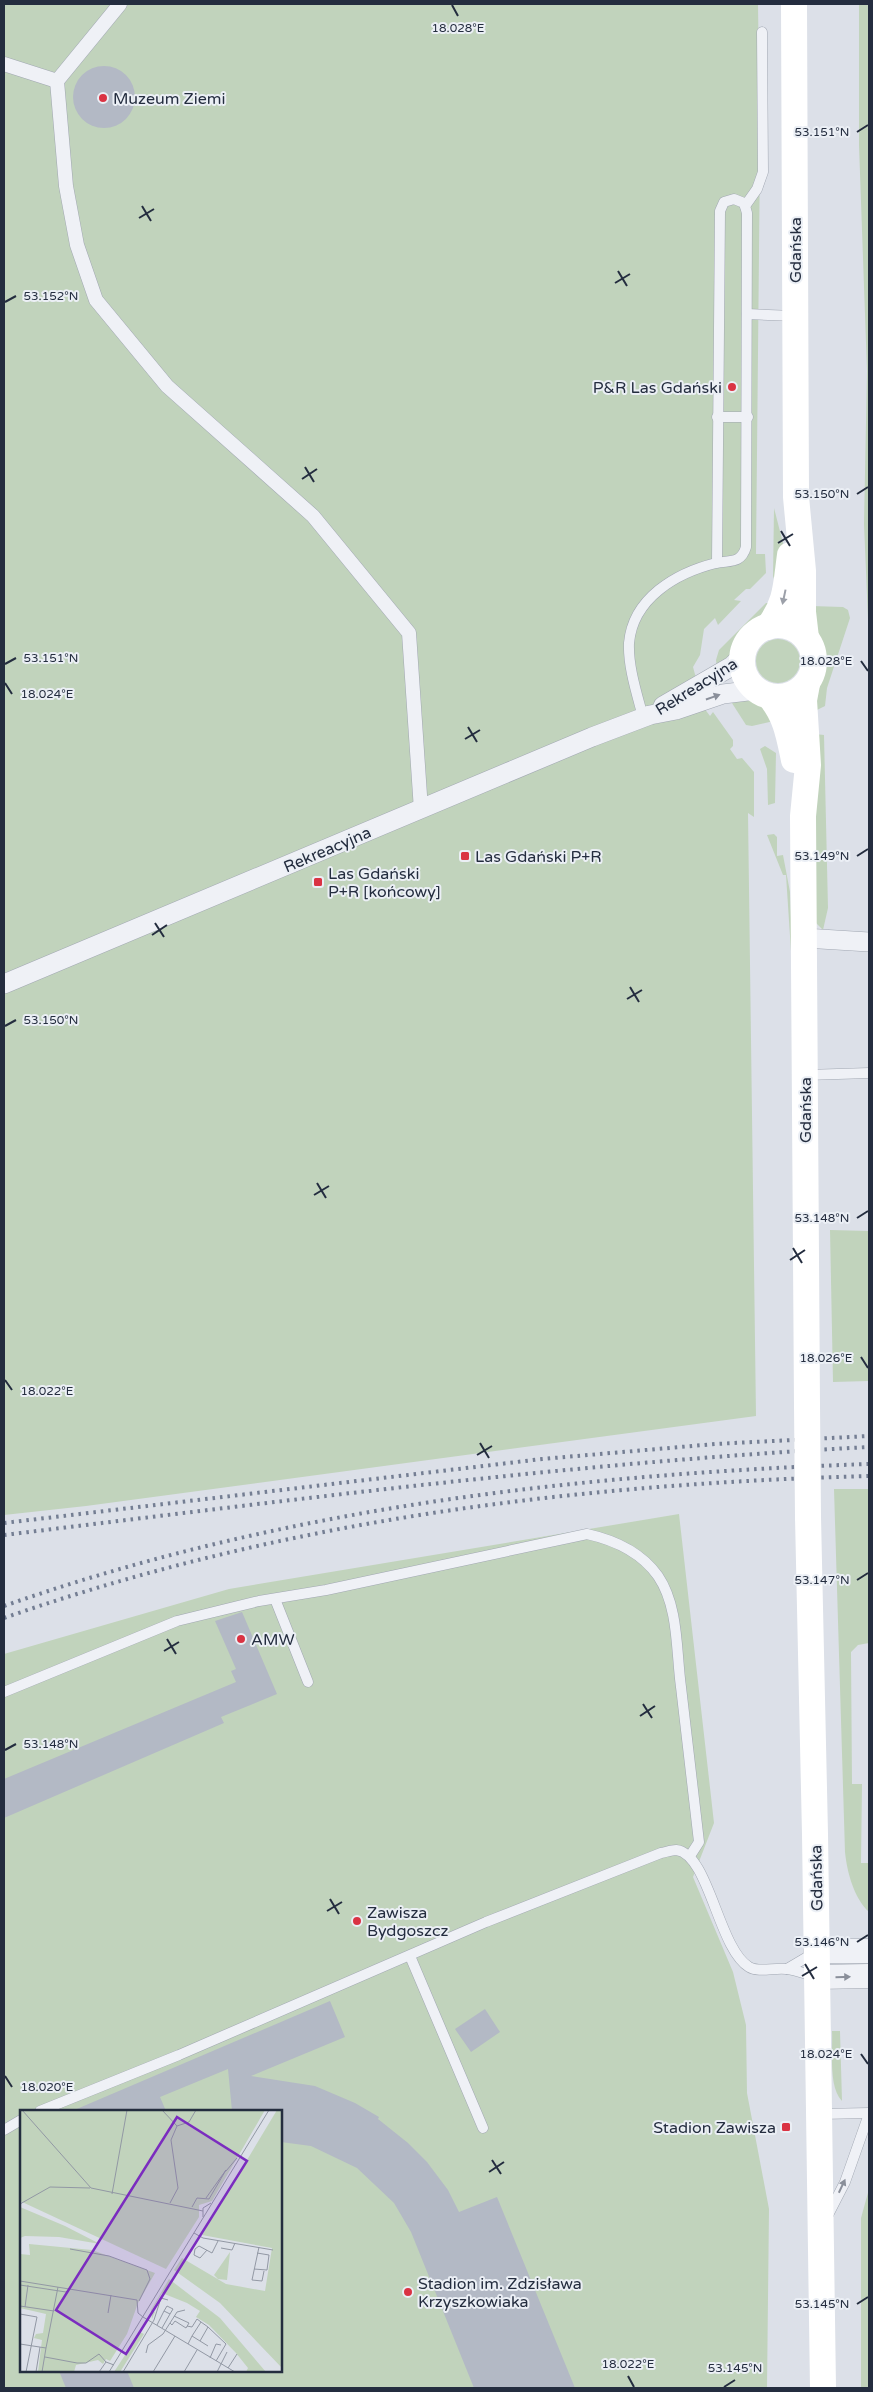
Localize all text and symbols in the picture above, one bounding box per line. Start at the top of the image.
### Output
text: 18.028°E [432,21,485,35]
place label: Muzeum Ziemi [113,89,226,109]
marker: Muzeum Ziemi [97,92,109,104]
text: 53.151°N [795,125,849,139]
street label: Gdańska [786,217,806,283]
text: 53.152°N [24,289,78,303]
place label: P&R Las Gdański [593,378,722,398]
marker: P&R Las Gdański [726,381,738,393]
text: 53.150°N [795,487,849,501]
one-way arrow [779,590,787,606]
text: 53.151°N [24,651,78,665]
street label: Rekreacyjna [652,654,741,720]
text: 18.028°E [800,654,853,668]
text: 18.024°E [21,687,74,701]
one-way arrow [706,693,721,701]
street label: Rekreacyjna [281,823,374,877]
place label: Las Gdański P+R [475,847,602,867]
text: 53.149°N [795,849,849,863]
marker: Las Gdański P+R [459,850,471,862]
place label: Las Gdański P+R [końcowy] [328,864,441,902]
marker: Las Gdański P+R [końcowy] [312,876,324,888]
text: 53.150°N [24,1013,78,1027]
street label: Gdańska [796,1077,816,1143]
text: 53.148°N [795,1211,849,1225]
text: 18.026°E [800,1351,853,1365]
text: 18.022°E [21,1384,74,1398]
text: 53.147°N [794,1573,850,1587]
place label: AMW [251,1630,295,1650]
marker: AMW [235,1633,247,1645]
text: 53.148°N [24,1737,78,1751]
street label: Gdańska [806,1845,828,1911]
place label: Zawisza Bydgoszcz [367,1903,448,1941]
marker: Zawisza Bydgoszcz [351,1915,363,1927]
text: 53.146°N [795,1935,849,1949]
one-way arrow [835,1973,851,1981]
text: 18.024°E [800,2047,853,2061]
text: 18.020°E [21,2080,74,2094]
inset map [20,2110,282,2372]
place label: Stadion Zawisza [653,2118,776,2138]
marker: Stadion Zawisza [780,2121,792,2133]
one-way arrow [838,2178,847,2193]
place label: Stadion im. Zdzisława Krzyszkowiaka [418,2274,582,2312]
marker: Stadion im. Zdzisława Krzyszkowiaka [402,2286,414,2298]
text: 53.145°N [795,2297,849,2311]
text: 18.022°E [602,2357,655,2371]
text: 53.145°N [708,2361,762,2375]

